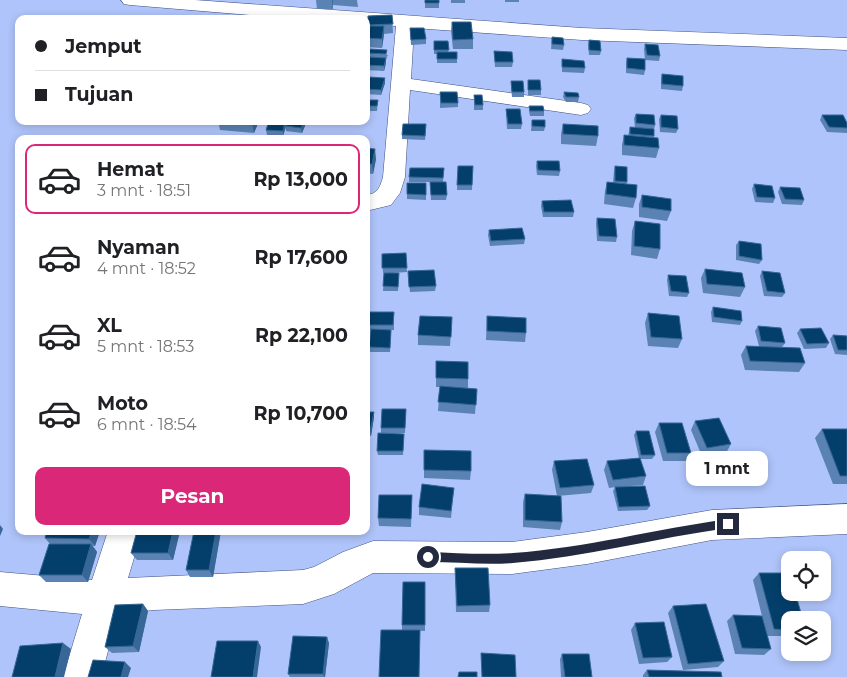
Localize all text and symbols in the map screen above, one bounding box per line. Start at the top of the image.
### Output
text: Jemput [65,35,142,58]
text: Tujuan [65,83,133,106]
icon: car [37,157,82,202]
text: Hemat [97,158,164,181]
text: Rp 13,000 [253,168,348,191]
text: 3 mnt · 18:51 [97,181,191,200]
icon: car [37,235,82,280]
text: Nyaman [97,236,180,259]
text: Rp 17,600 [255,246,348,269]
text: 4 mnt · 18:52 [97,259,196,278]
icon: car [37,313,82,358]
text: XL [97,314,122,337]
text: Rp 22,100 [255,324,348,347]
text: 5 mnt · 18:53 [97,337,194,356]
icon: car [37,391,82,436]
text: Moto [97,392,148,415]
text: Rp 10,700 [254,402,348,425]
text: 6 mnt · 18:54 [97,415,197,434]
callout: 1 mnt [687,452,769,486]
text: 1 mnt [704,459,750,478]
button: Pesan [35,467,350,525]
route end [717,513,739,535]
route start [417,546,439,568]
map controls [781,551,831,661]
button: locate [781,551,831,601]
button: layers [781,611,831,661]

